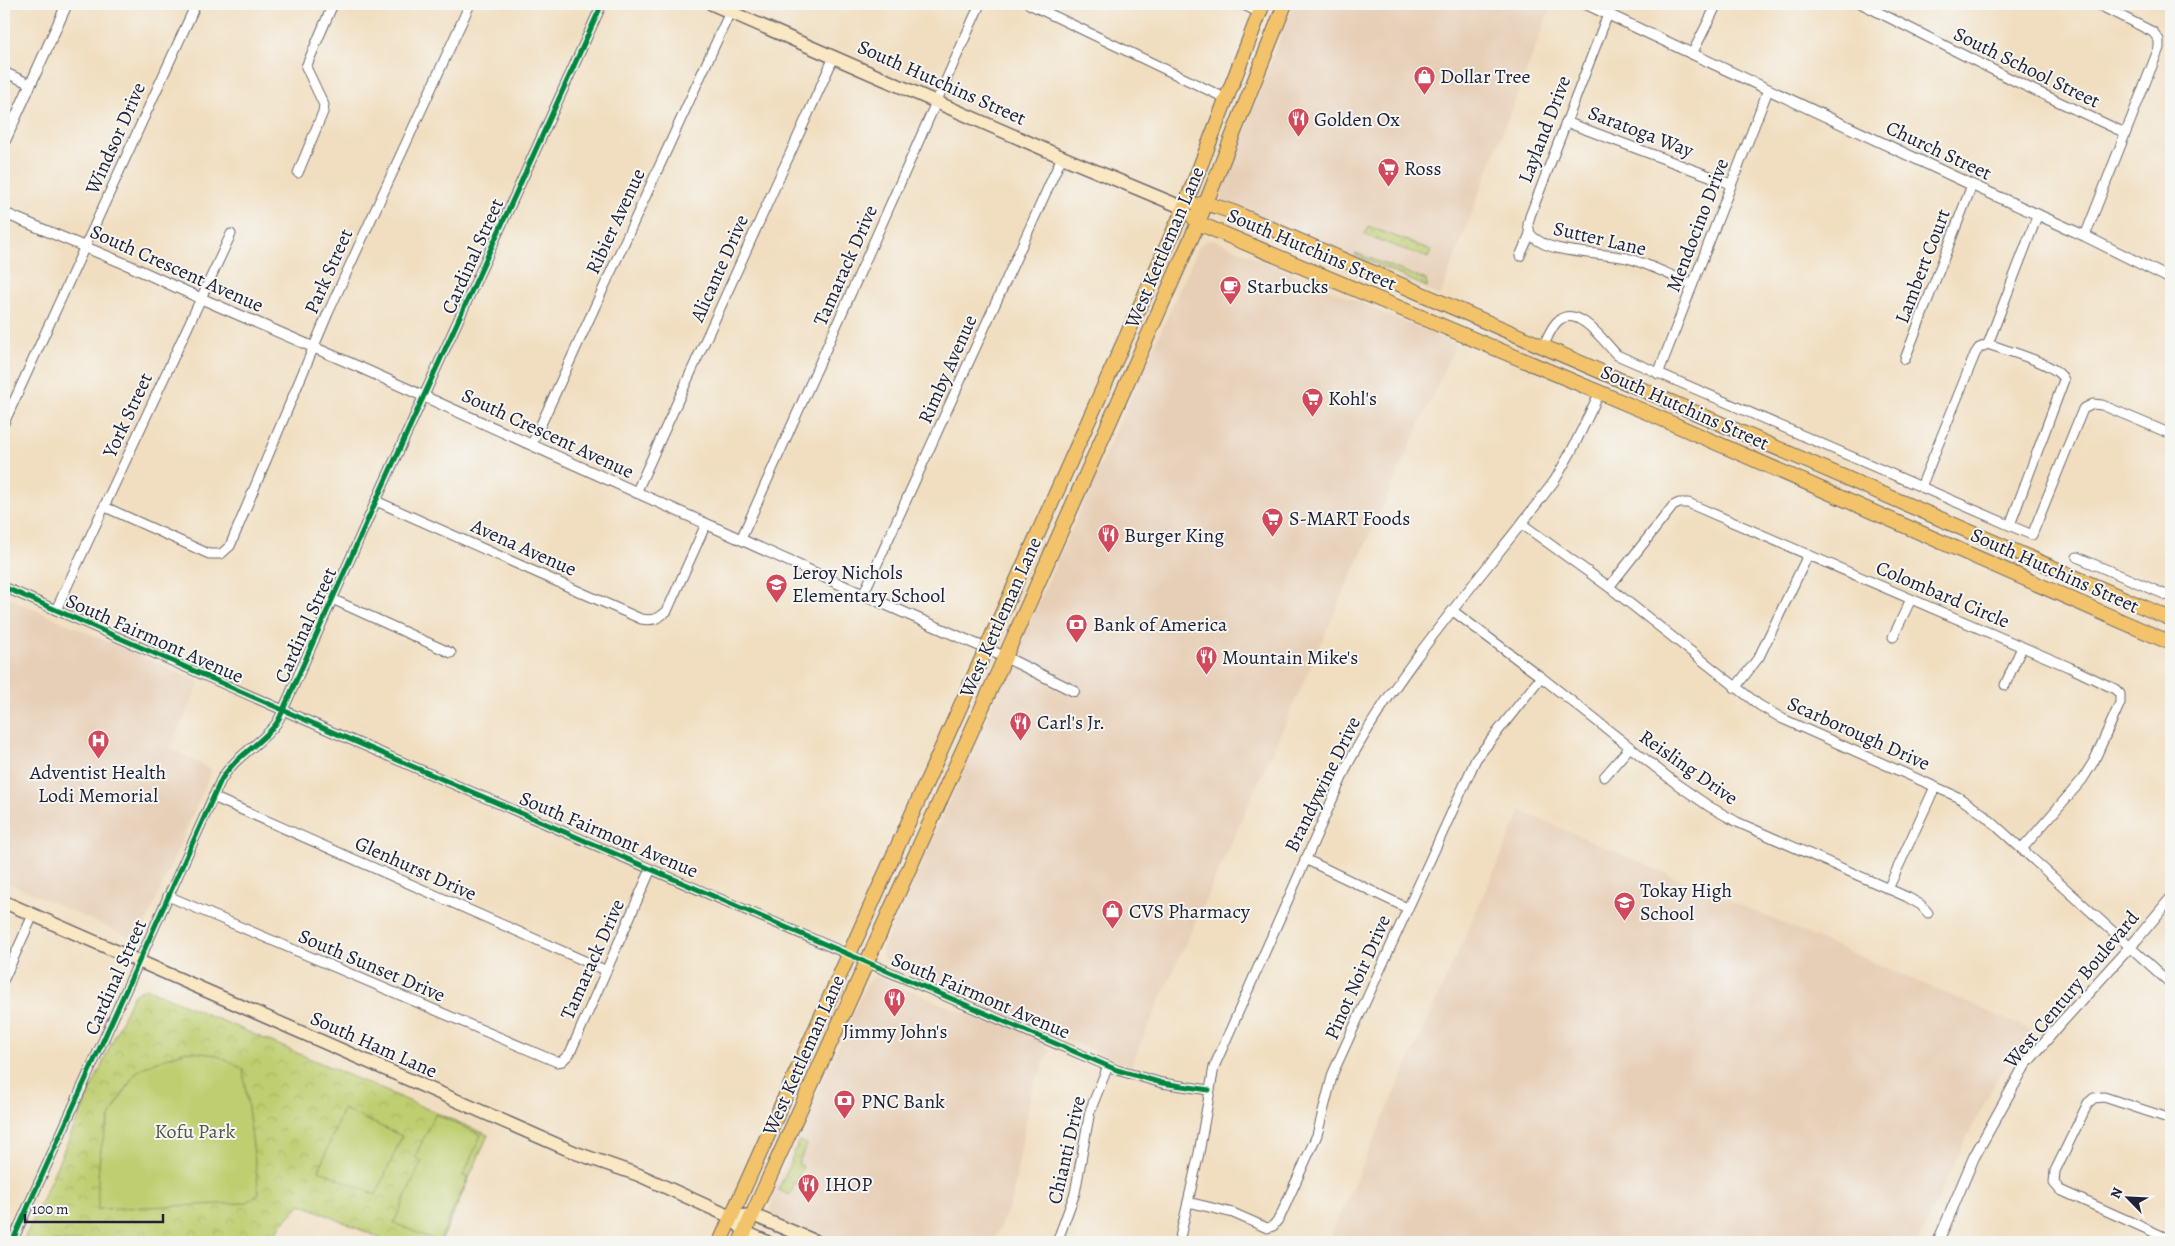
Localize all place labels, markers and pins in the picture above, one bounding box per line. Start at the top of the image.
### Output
place label: Dollar Tree [1440,63,1530,90]
shop icon: Dollar Tree [1412,64,1436,95]
place label: Golden Ox [1314,106,1400,133]
restaurant icon: Golden Ox [1286,107,1310,138]
place label: Ross [1404,155,1442,182]
supermarket icon: Ross [1376,156,1400,187]
place label: Starbucks [1247,273,1329,300]
cafe icon: Starbucks [1219,274,1243,305]
place label: Kohl's [1328,385,1377,412]
supermarket icon: Kohl's [1300,386,1324,417]
place label: S-MART Foods [1289,505,1410,532]
supermarket icon: S-MART Foods [1261,506,1285,537]
place label: Burger King [1124,522,1224,549]
restaurant icon: Burger King [1096,523,1120,554]
place label: Leroy Nichols Elementary School [792,559,945,609]
school or university icon: Leroy Nichols Elementary School [764,572,788,603]
place label: Bank of America [1093,611,1228,638]
bank icon: Bank of America [1065,612,1089,643]
place label: Mountain Mike's [1222,644,1358,671]
restaurant icon: Mountain Mike's [1194,645,1218,676]
place label: Carl's Jr. [1037,709,1105,736]
restaurant icon: Carl's Jr. [1009,710,1033,741]
hospital icon: Adventist Health Lodi Memorial [86,728,110,759]
place label: Adventist Health Lodi Memorial [29,759,167,809]
place label: Tokay High School [1640,877,1733,927]
school or university icon: Tokay High School [1612,890,1636,921]
place label: CVS Pharmacy [1129,898,1251,925]
shop icon: CVS Pharmacy [1101,899,1125,930]
restaurant icon: Jimmy John's [883,987,907,1018]
place label: Jimmy John's [843,1018,947,1045]
place label: PNC Bank [861,1088,945,1115]
bank icon: PNC Bank [833,1089,857,1120]
place label: IHOP [825,1171,872,1198]
restaurant icon: IHOP [797,1172,821,1203]

